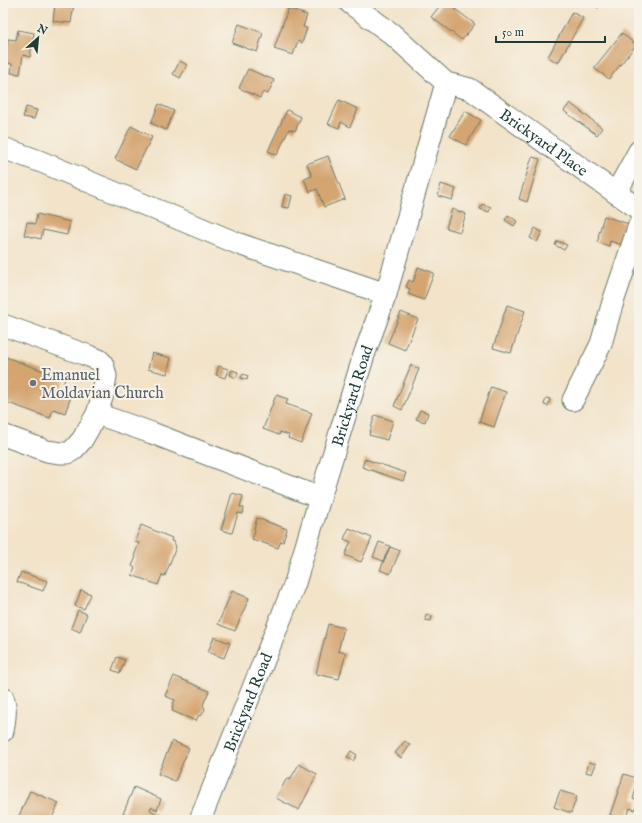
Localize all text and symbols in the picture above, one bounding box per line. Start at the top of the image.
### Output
north arrow [18,18,58,58]
scale bar [496,18,605,44]
text: N [34,21,50,39]
text: 50 m [502,25,524,40]
street label: Brickyard Place [495,105,591,182]
street label: Brickyard Road [328,343,379,449]
place label: Emanuel Moldavian Church [41,366,164,404]
marker: Emanuel Moldavian Church [28,378,38,388]
street label: Brickyard Road [220,650,278,755]

